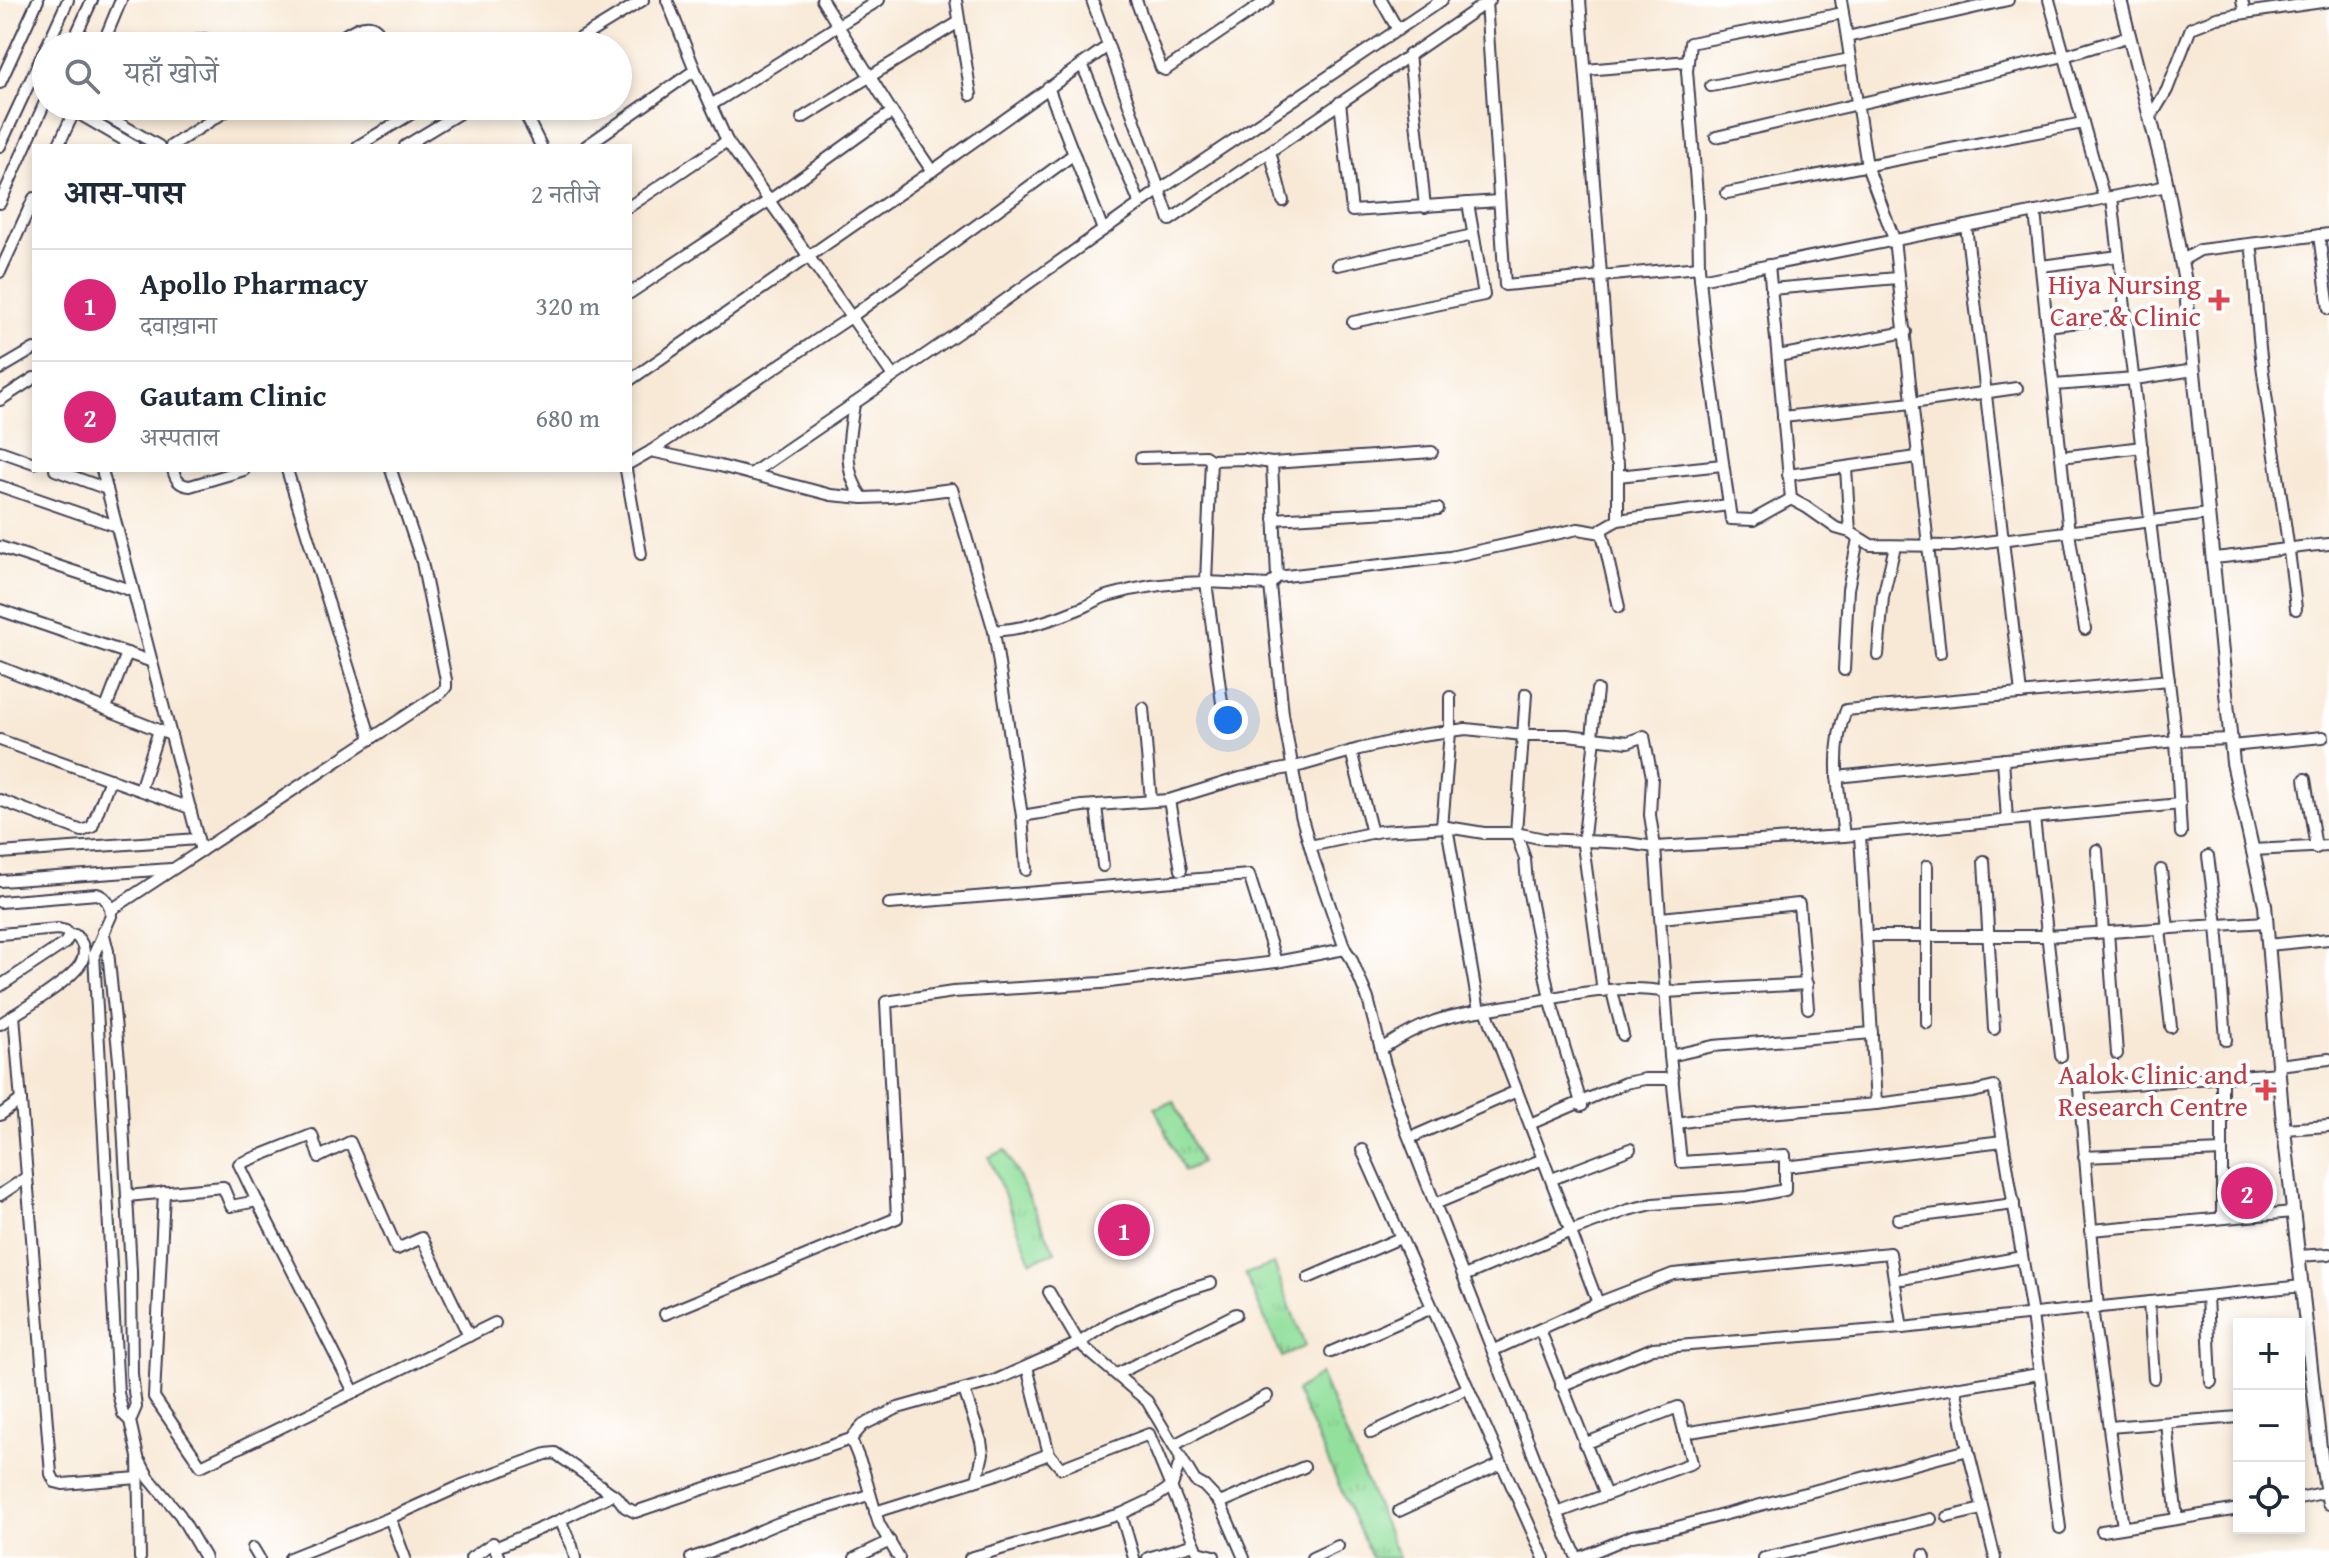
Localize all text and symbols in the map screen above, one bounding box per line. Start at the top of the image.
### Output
search box [32,32,632,120]
text: यहाँ खोजें [124,50,218,94]
icon: search [60,54,104,98]
text: आस-पास [64,167,184,216]
text: 2 नतीजे [531,174,600,213]
text: Apollo Pharmacy [140,261,368,305]
place label: Hiya Nursing Care & Clinic [2048,263,2201,336]
text: 1 [83,286,97,325]
text: 320 m [535,286,600,325]
marker: Hiya Nursing Care & Clinic [2208,289,2230,311]
text: दवाख़ाना [140,305,217,344]
text: Gautam Clinic [140,373,326,417]
text: 2 [83,398,97,437]
text: 680 m [535,398,600,437]
text: अस्पताल [140,417,219,456]
your location [1208,700,1248,740]
place label: Aalok Clinic and Research Centre [2058,1053,2248,1126]
marker: Aalok Clinic and Research Centre [2255,1079,2277,1101]
pin: 2 [2221,1163,2273,1223]
pin: 1 [1098,1200,1150,1260]
map controls [2233,1318,2305,1534]
button: + [2233,1318,2305,1390]
button: − [2233,1390,2305,1462]
button: locate [2233,1462,2305,1534]

